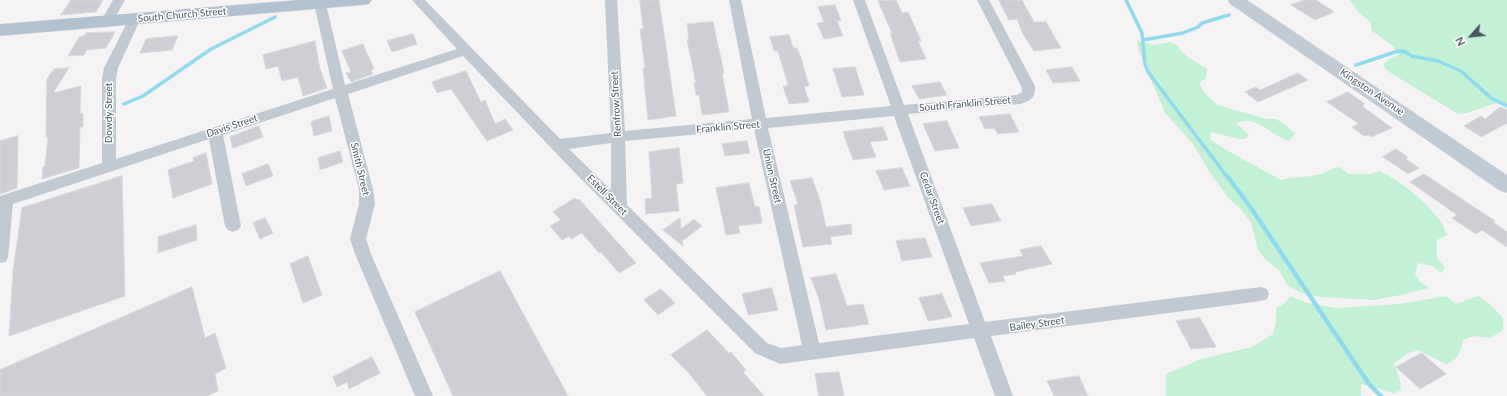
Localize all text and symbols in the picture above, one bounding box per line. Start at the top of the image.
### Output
street label: South Church Street [137,5,227,25]
north arrow [1451,16,1491,56]
text: N [1452,35,1468,48]
street label: Kingston Avenue [1338,66,1406,118]
street label: Renfrow Street [608,71,624,137]
street label: Dowdy Street [103,83,115,143]
street label: South Franklin Street [919,94,1011,114]
street label: Davis Street [205,112,259,140]
street label: Franklin Street [696,118,760,136]
street label: Smith Street [348,141,372,197]
street label: Union Street [760,148,784,204]
street label: Cedar Street [917,170,947,226]
street label: Estell Street [584,172,630,218]
street label: Bailey Street [1009,314,1065,334]

